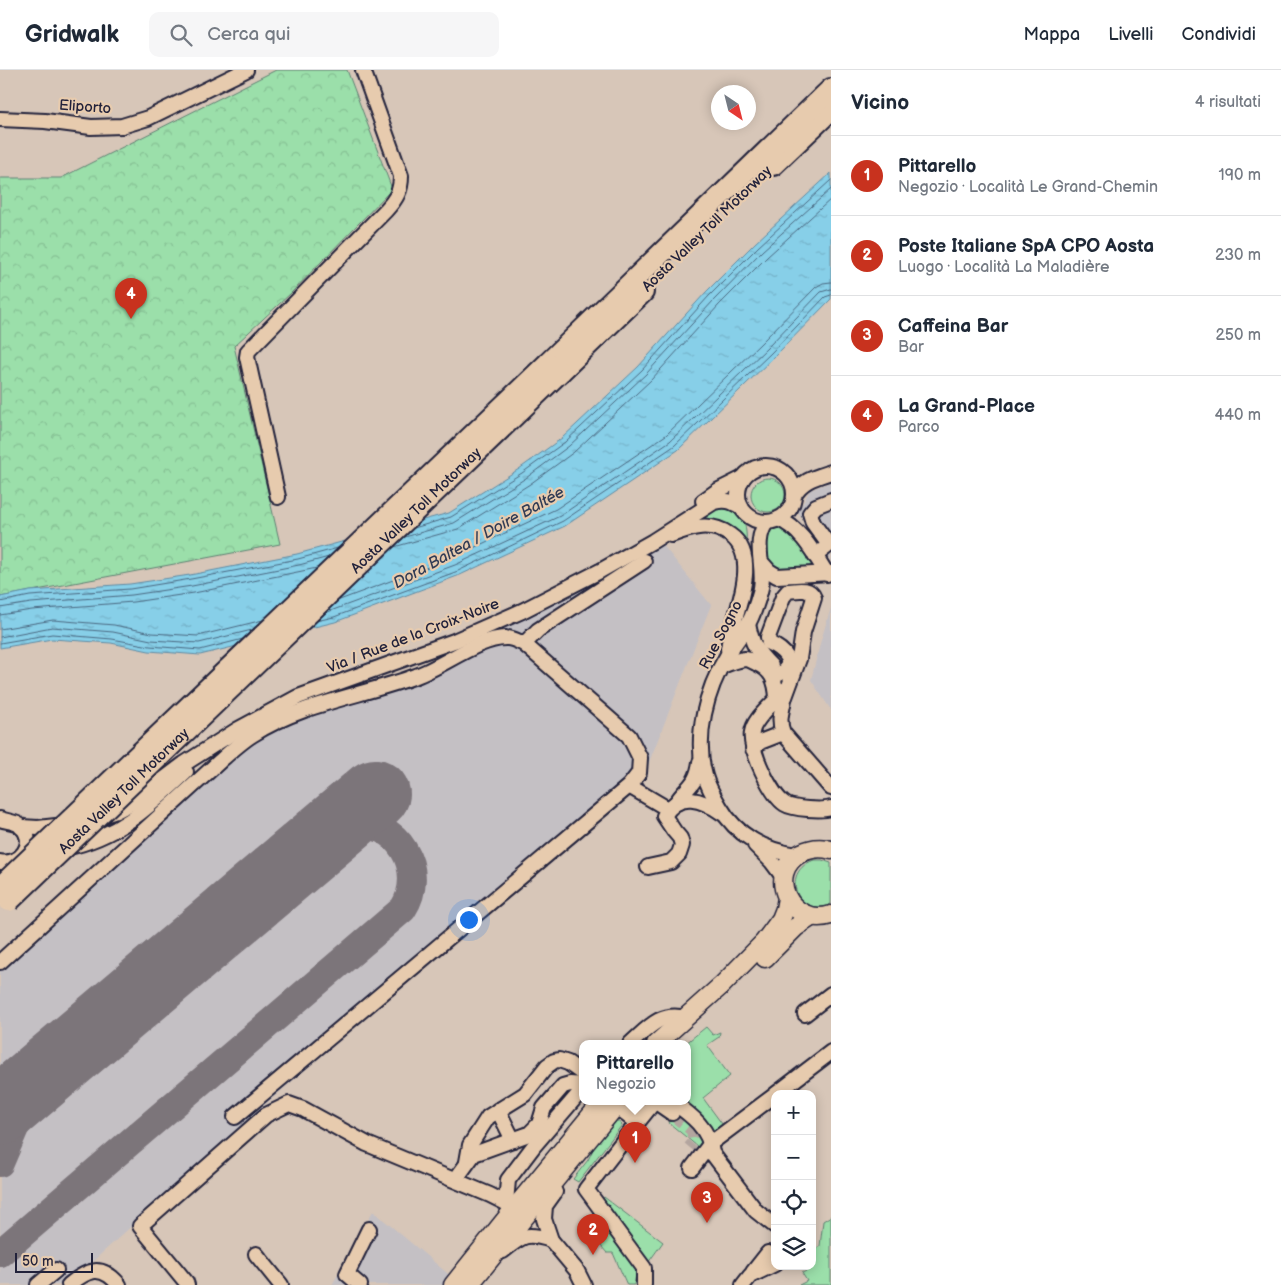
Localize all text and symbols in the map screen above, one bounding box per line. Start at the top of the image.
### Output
search box [149,12,499,57]
text: Gridwalk [25,20,119,49]
icon: search [167,21,195,49]
text: Cerca qui [207,23,291,46]
text: Mappa [1023,24,1080,45]
text: Livelli [1108,24,1154,45]
text: Condividi [1182,24,1256,45]
north arrow [711,85,756,130]
text: Vicino [851,90,909,115]
text: 4 risultati [1195,93,1261,112]
street label: Eliporto [58,96,112,118]
text: Pittarello [898,155,976,178]
street label: Aosta Valley Toll Motorway [638,162,776,296]
text: 1 [864,166,870,185]
text: 190 m [1219,166,1261,185]
text: Negozio · Località Le Grand-Chemin [898,178,1158,197]
text: Poste Italiane SpA CPO Aosta [898,235,1154,258]
text: 2 [862,246,872,265]
text: 230 m [1215,246,1261,265]
text: Luogo · Località La Maladière [898,258,1109,277]
pin: 4 [115,278,147,319]
text: Caffeina Bar [898,315,1008,338]
text: 3 [862,326,872,345]
text: 250 m [1215,326,1261,345]
text: Bar [898,338,924,357]
text: La Grand-Place [898,395,1035,418]
text: 4 [862,406,872,425]
text: 440 m [1215,406,1261,425]
text: Parco [898,418,940,437]
street label: Aosta Valley Toll Motorway [347,443,485,577]
water label: Dora Baltea / Doire Baltée [390,483,568,593]
street label: Via / Rue de la Croix-Noire [324,594,502,678]
street label: Rue Sogno [695,597,747,673]
street label: Aosta Valley Toll Motorway [54,724,193,858]
your location [456,907,482,933]
popup [579,1040,691,1105]
text: Pittarello [596,1052,674,1075]
text: Negozio [596,1075,656,1094]
map controls [771,1090,816,1270]
button: + [771,1090,816,1135]
pin: 1 [619,1122,651,1163]
button: − [771,1135,816,1180]
button: locate [771,1180,816,1225]
pin: 3 [691,1182,723,1223]
pin: 2 [577,1214,609,1255]
button: layers [771,1225,816,1270]
scale bar [15,1250,92,1273]
text: 50 m [22,1253,54,1270]

